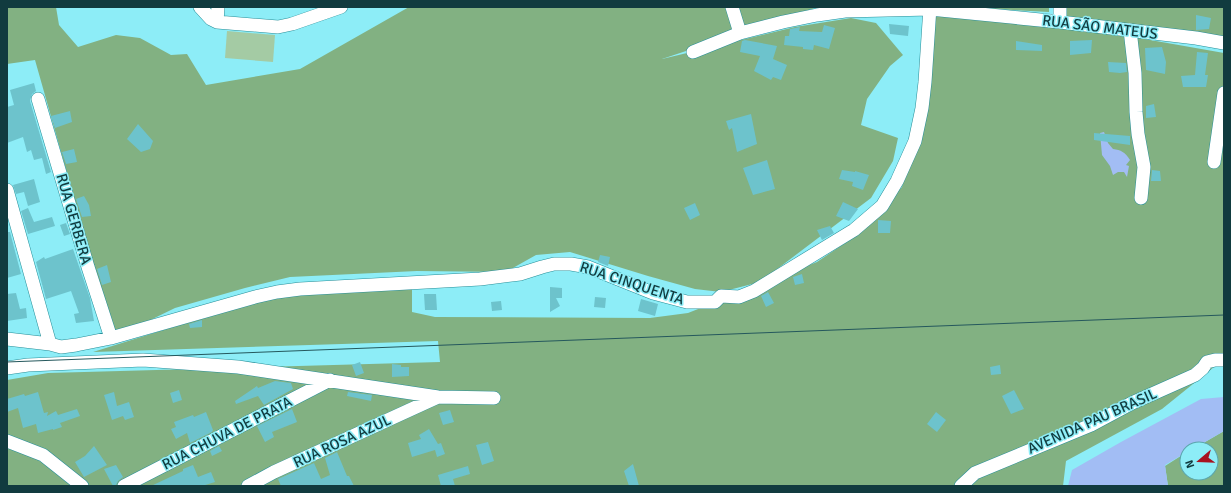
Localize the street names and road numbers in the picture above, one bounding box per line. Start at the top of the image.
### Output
street label: RUA SÃO MATEUS [1041,10,1159,43]
street label: RUA GERBERA [52,171,96,267]
street label: RUA CINQUENTA [577,258,687,308]
street label: AVENIDA PAU BRASIL [1025,384,1160,458]
street label: RUA CHUVA DE PRATA [159,392,295,474]
street label: RUA ROSA AZUL [290,410,394,472]

